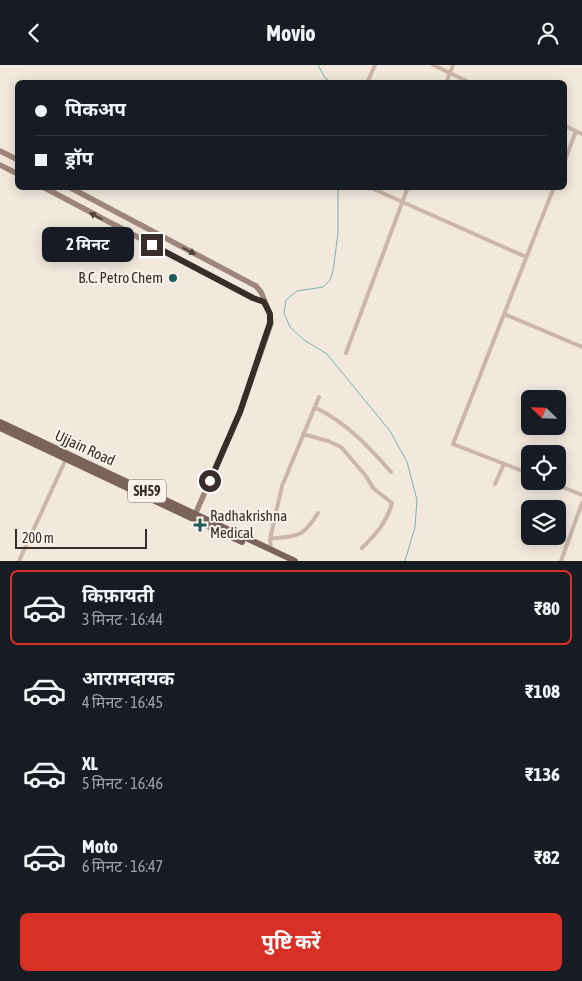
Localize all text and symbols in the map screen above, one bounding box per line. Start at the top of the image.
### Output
icon: back [20,19,48,47]
icon: person [534,19,562,47]
text: Movio [266,20,316,46]
text: पिकअप [65,98,126,120]
text: ड्रॉप [65,147,93,169]
one-way arrow [89,212,103,220]
callout: 2 मिनट [42,227,134,263]
route end [141,234,163,256]
text: 2 मिनट [66,235,110,253]
one-way arrow [182,247,197,255]
place label: B.C. Petro Chem [78,269,163,286]
marker: B.C. Petro Chem [167,272,179,284]
north arrow [521,390,566,435]
map controls [521,390,566,545]
street label: Ujjain Road [53,426,118,469]
button: locate [521,445,566,490]
route start [199,470,221,492]
road number: SH59 [128,479,166,503]
button: layers [521,500,566,545]
place label: Radhakrishna Medical [210,507,287,541]
marker: Radhakrishna Medical [194,519,206,531]
scale bar [15,526,148,549]
text: 200 m [22,530,54,546]
text: किफ़ायती [82,584,154,606]
icon: car [22,585,67,630]
text: ₹80 [534,597,560,619]
text: 3 मिनट · 16:44 [82,610,163,628]
text: आरामदायक [82,667,174,689]
icon: car [22,668,67,713]
text: ₹108 [525,680,560,702]
text: 4 मिनट · 16:45 [82,693,163,711]
icon: car [22,751,67,796]
text: XL [82,752,98,774]
text: ₹136 [525,763,560,785]
text: 5 मिनट · 16:46 [82,774,163,792]
icon: car [22,834,67,879]
text: Moto [82,835,118,857]
text: ₹82 [534,846,560,868]
text: 6 मिनट · 16:47 [82,857,163,875]
button: पुष्टि करें [20,913,562,971]

